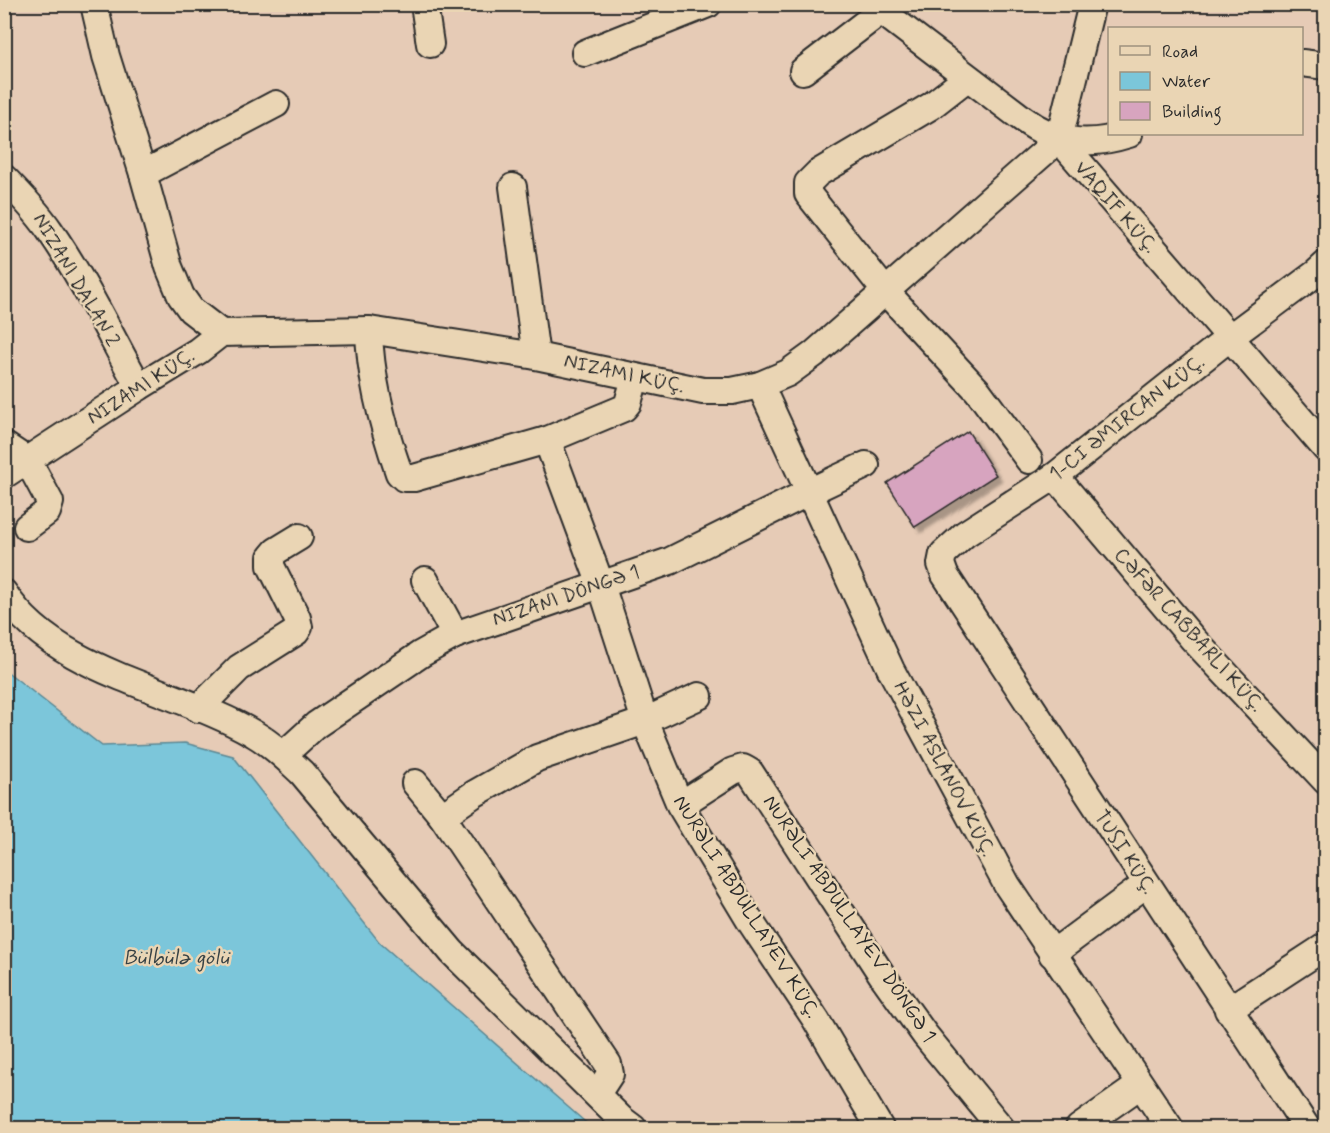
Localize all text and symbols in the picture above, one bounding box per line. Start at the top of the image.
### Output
legend [1108,27,1303,135]
text: Road [1162,40,1198,64]
text: Water [1162,70,1211,94]
text: Building [1162,100,1222,126]
street label: VAQIF KÜÇ. [1068,155,1164,259]
street label: NIZANI DALAN 2 [26,208,126,352]
street label: NIZAMI KÜÇ. [82,342,200,432]
street label: NIZAMI KÜÇ. [561,348,687,400]
street label: 1-CI ƏMIRCAN KÜÇ. [1044,349,1210,487]
street label: CƏFƏR CABBARLI KÜÇ. [1108,542,1270,718]
street label: NIZANI DÖNGƏ 1 [489,558,643,634]
street label: HƏZI ASLANOV KÜÇ. [886,677,1002,861]
street label: NURƏLI ABDULLAYEV KÜÇ. [666,790,826,1024]
street label: NURƏLI ABDULLAYEV DÖNGƏ 1 [756,790,942,1048]
street label: TUSI KÜÇ. [1088,805,1162,899]
water label: Bülbülə gölü [123,944,231,972]

